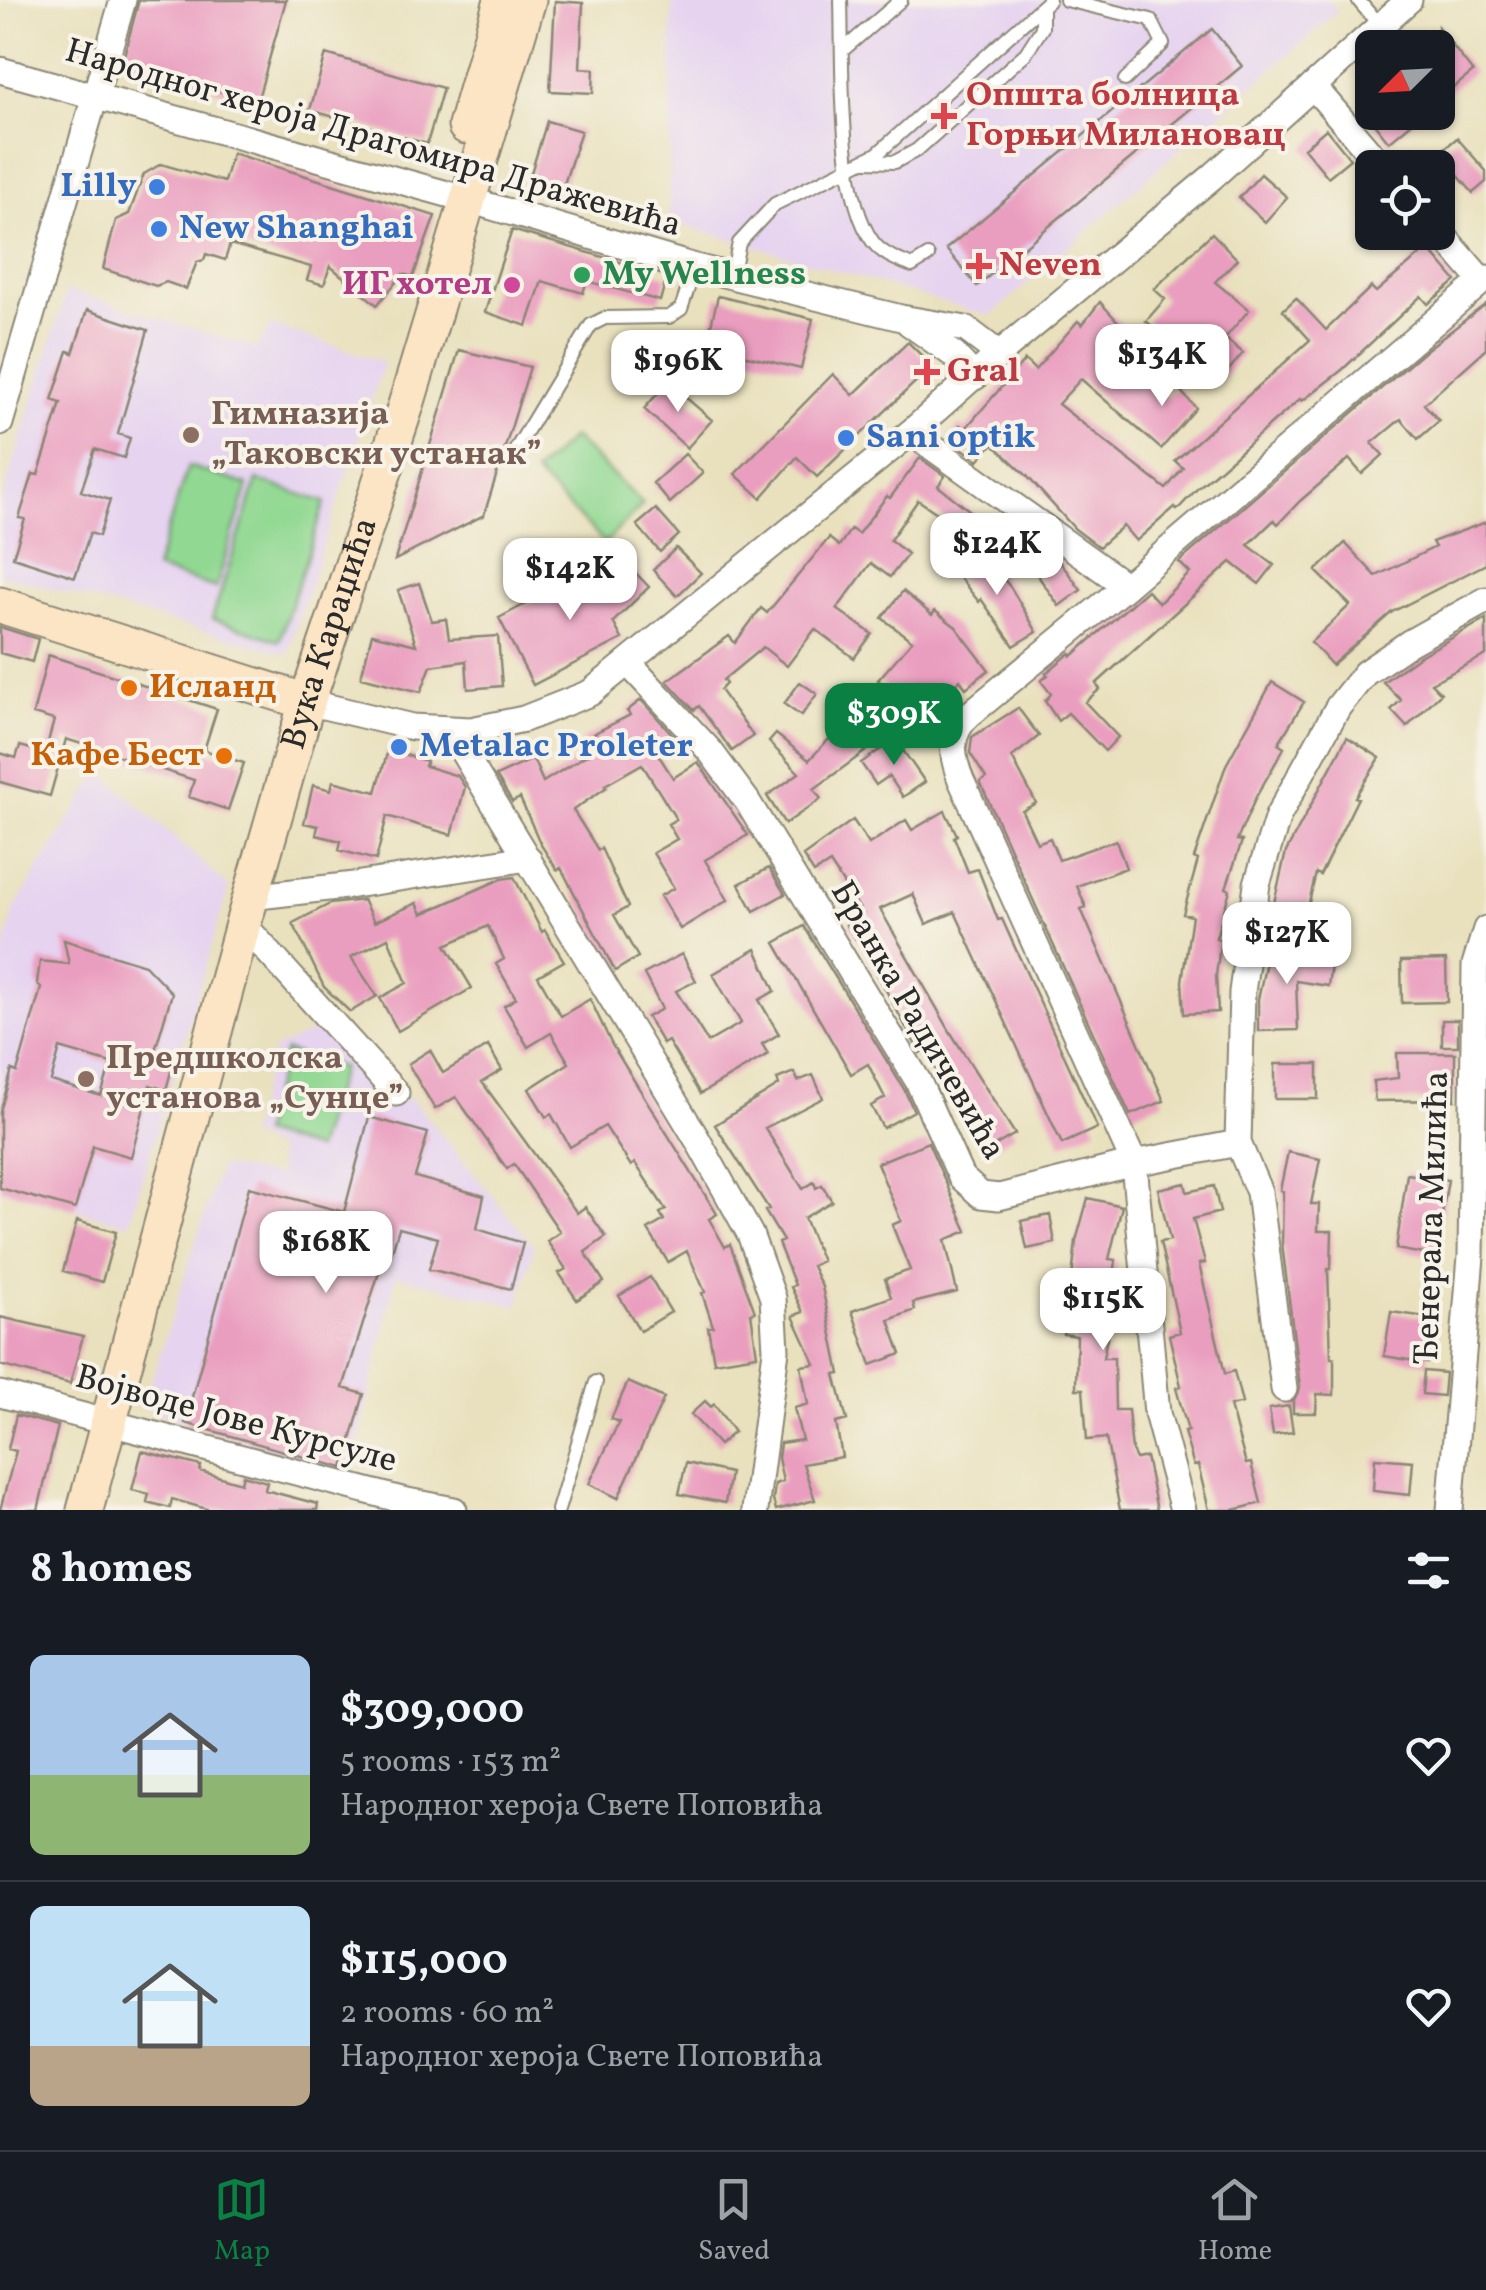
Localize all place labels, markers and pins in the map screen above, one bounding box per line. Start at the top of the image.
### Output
place label: Општа болница Горњи Милановац [966,72,1286,160]
marker: Општа болница Горњи Милановац [931,103,957,129]
place label: Lilly [60,163,137,211]
marker: Lilly [146,176,168,198]
place label: New Shanghai [179,205,414,253]
marker: New Shanghai [148,218,170,240]
place label: Neven [999,242,1102,290]
place label: My Wellness [602,251,806,299]
marker: Neven [968,255,990,277]
place label: ИГ хотел [342,261,492,309]
marker: My Wellness [571,264,593,286]
marker: ИГ хотел [501,274,523,296]
pin: $134K [1092,324,1232,409]
pin: $196K [608,330,748,415]
place label: Gral [947,348,1020,396]
marker: Gral [916,361,938,383]
place label: Гимназија „Таковски устанак” [211,391,542,479]
place label: Sani optik [866,414,1036,462]
marker: Гимназија „Таковски устанак” [180,424,202,446]
marker: Sani optik [835,427,857,449]
pin: $124K [927,513,1067,598]
pin: $142K [500,538,640,623]
place label: Исланд [149,664,277,712]
marker: Исланд [118,677,140,699]
pin: $309K [824,683,964,768]
place label: Metalac Proleter [419,723,693,771]
place label: Кафе Бест [30,732,204,780]
marker: Metalac Proleter [388,736,410,758]
marker: Кафе Бест [213,745,235,767]
pin: $127K [1217,902,1357,987]
place label: Предшколска установа „Сунце” [106,1035,404,1123]
marker: Предшколска установа „Сунце” [75,1068,97,1090]
pin: $168K [256,1211,396,1296]
pin: $115K [1033,1268,1173,1353]

